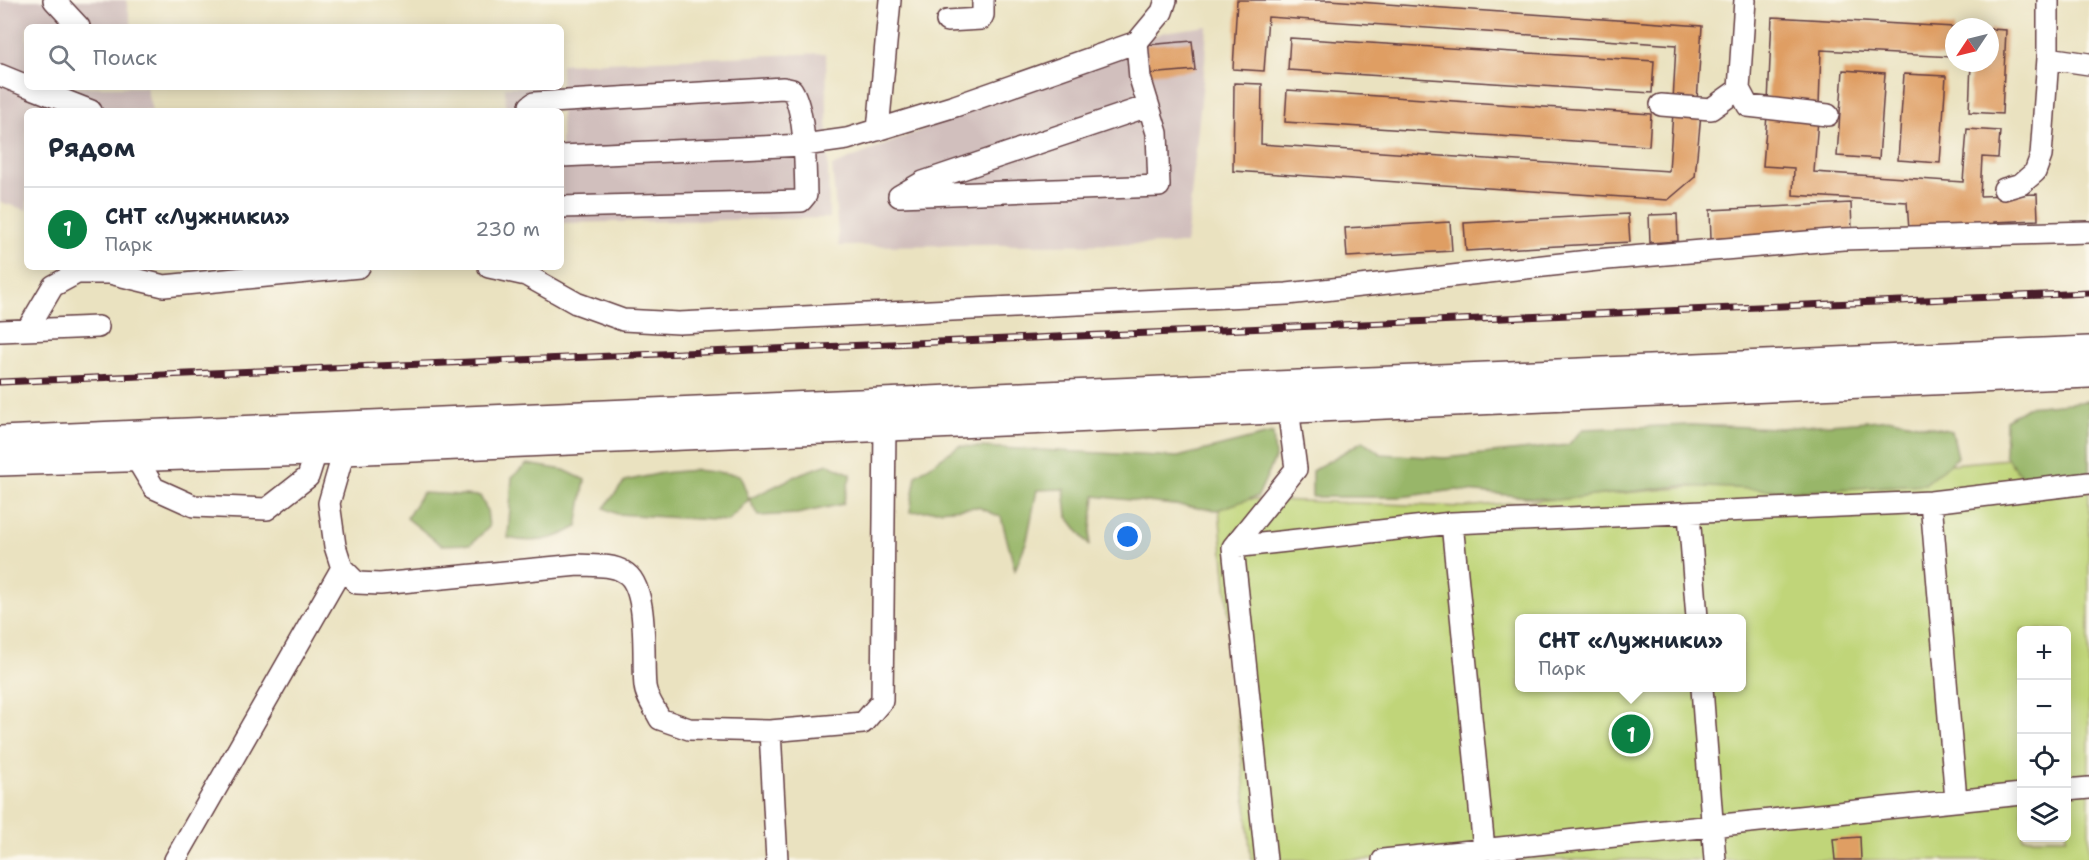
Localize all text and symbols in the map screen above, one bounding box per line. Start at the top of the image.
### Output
north arrow [1945,18,1999,72]
search box [24,24,564,90]
icon: search [45,41,78,74]
text: Поиск [93,43,157,72]
text: Рядом [48,130,135,165]
text: СНТ «Лужники» [105,202,290,231]
text: 1 [63,216,72,242]
text: 230 m [475,216,540,242]
text: Парк [105,231,152,257]
your location [1113,522,1142,551]
popup [1515,614,1746,692]
text: СНТ «Лужники» [1538,626,1723,655]
map controls [2017,626,2071,842]
button: + [2017,626,2071,680]
text: Парк [1538,655,1586,681]
button: − [2017,680,2071,734]
pin: 1 [1612,712,1650,756]
button: locate [2017,734,2071,788]
button: layers [2017,788,2071,842]

